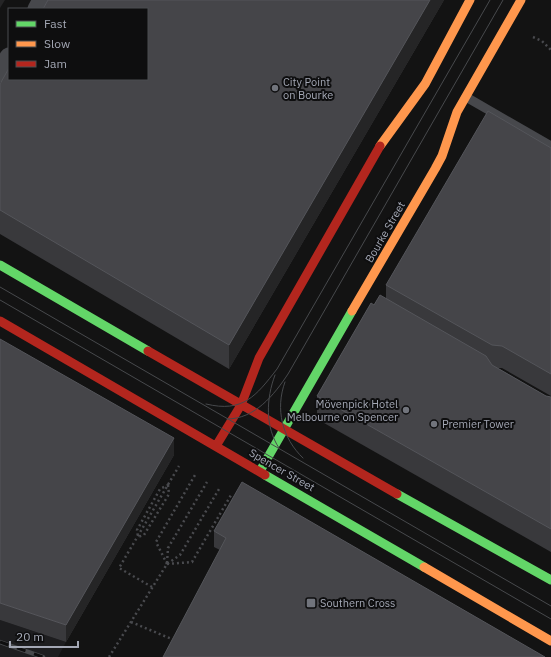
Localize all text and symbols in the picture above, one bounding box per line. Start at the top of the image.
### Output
legend [8,8,148,80]
text: Fast [44,16,67,31]
text: Slow [44,36,70,51]
text: Jam [44,56,67,71]
place label: City Point on Bourke [283,75,333,102]
marker: City Point on Bourke [270,83,280,93]
street label: Bourke Street [362,199,408,265]
place label: Mövenpick Hotel Melbourne on Spencer [287,397,398,424]
marker: Mövenpick Hotel Melbourne on Spencer [401,405,411,415]
place label: Premier Tower [442,417,514,431]
marker: Premier Tower [429,419,439,429]
street label: Spencer Street [247,446,317,494]
place label: Southern Cross [320,596,395,610]
marker: Southern Cross [305,597,317,609]
scale bar [10,623,78,649]
text: 20 m [16,629,44,644]

